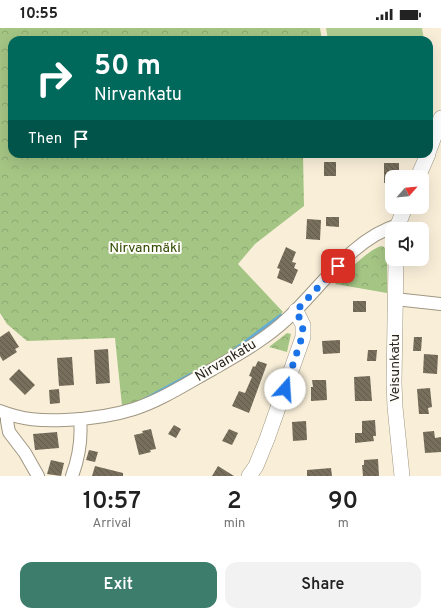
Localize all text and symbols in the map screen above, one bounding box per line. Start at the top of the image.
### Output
text: 10:55 [20,5,58,24]
text: 50 m [94,49,161,85]
icon: right [28,52,80,104]
text: Nirvankatu [94,84,182,107]
icon: arrive [70,128,92,150]
text: Then [28,130,62,149]
north arrow [385,170,429,214]
map controls [385,170,429,266]
button: sound [385,222,429,266]
park label: Nirvanmäki [109,240,181,257]
pin [321,249,355,283]
icon: arrive [327,255,349,277]
street label: Veisunkatu [387,334,404,402]
street label: Nirvankatu [192,336,260,386]
position arrow [264,368,306,410]
text: 10:57 [83,487,141,517]
text: 2 [227,487,242,517]
text: 90 [328,487,358,517]
text: Arrival [92,516,131,532]
text: min [224,516,245,532]
text: m [338,516,349,532]
button: Exit [20,562,217,608]
button: Share [225,562,421,608]

